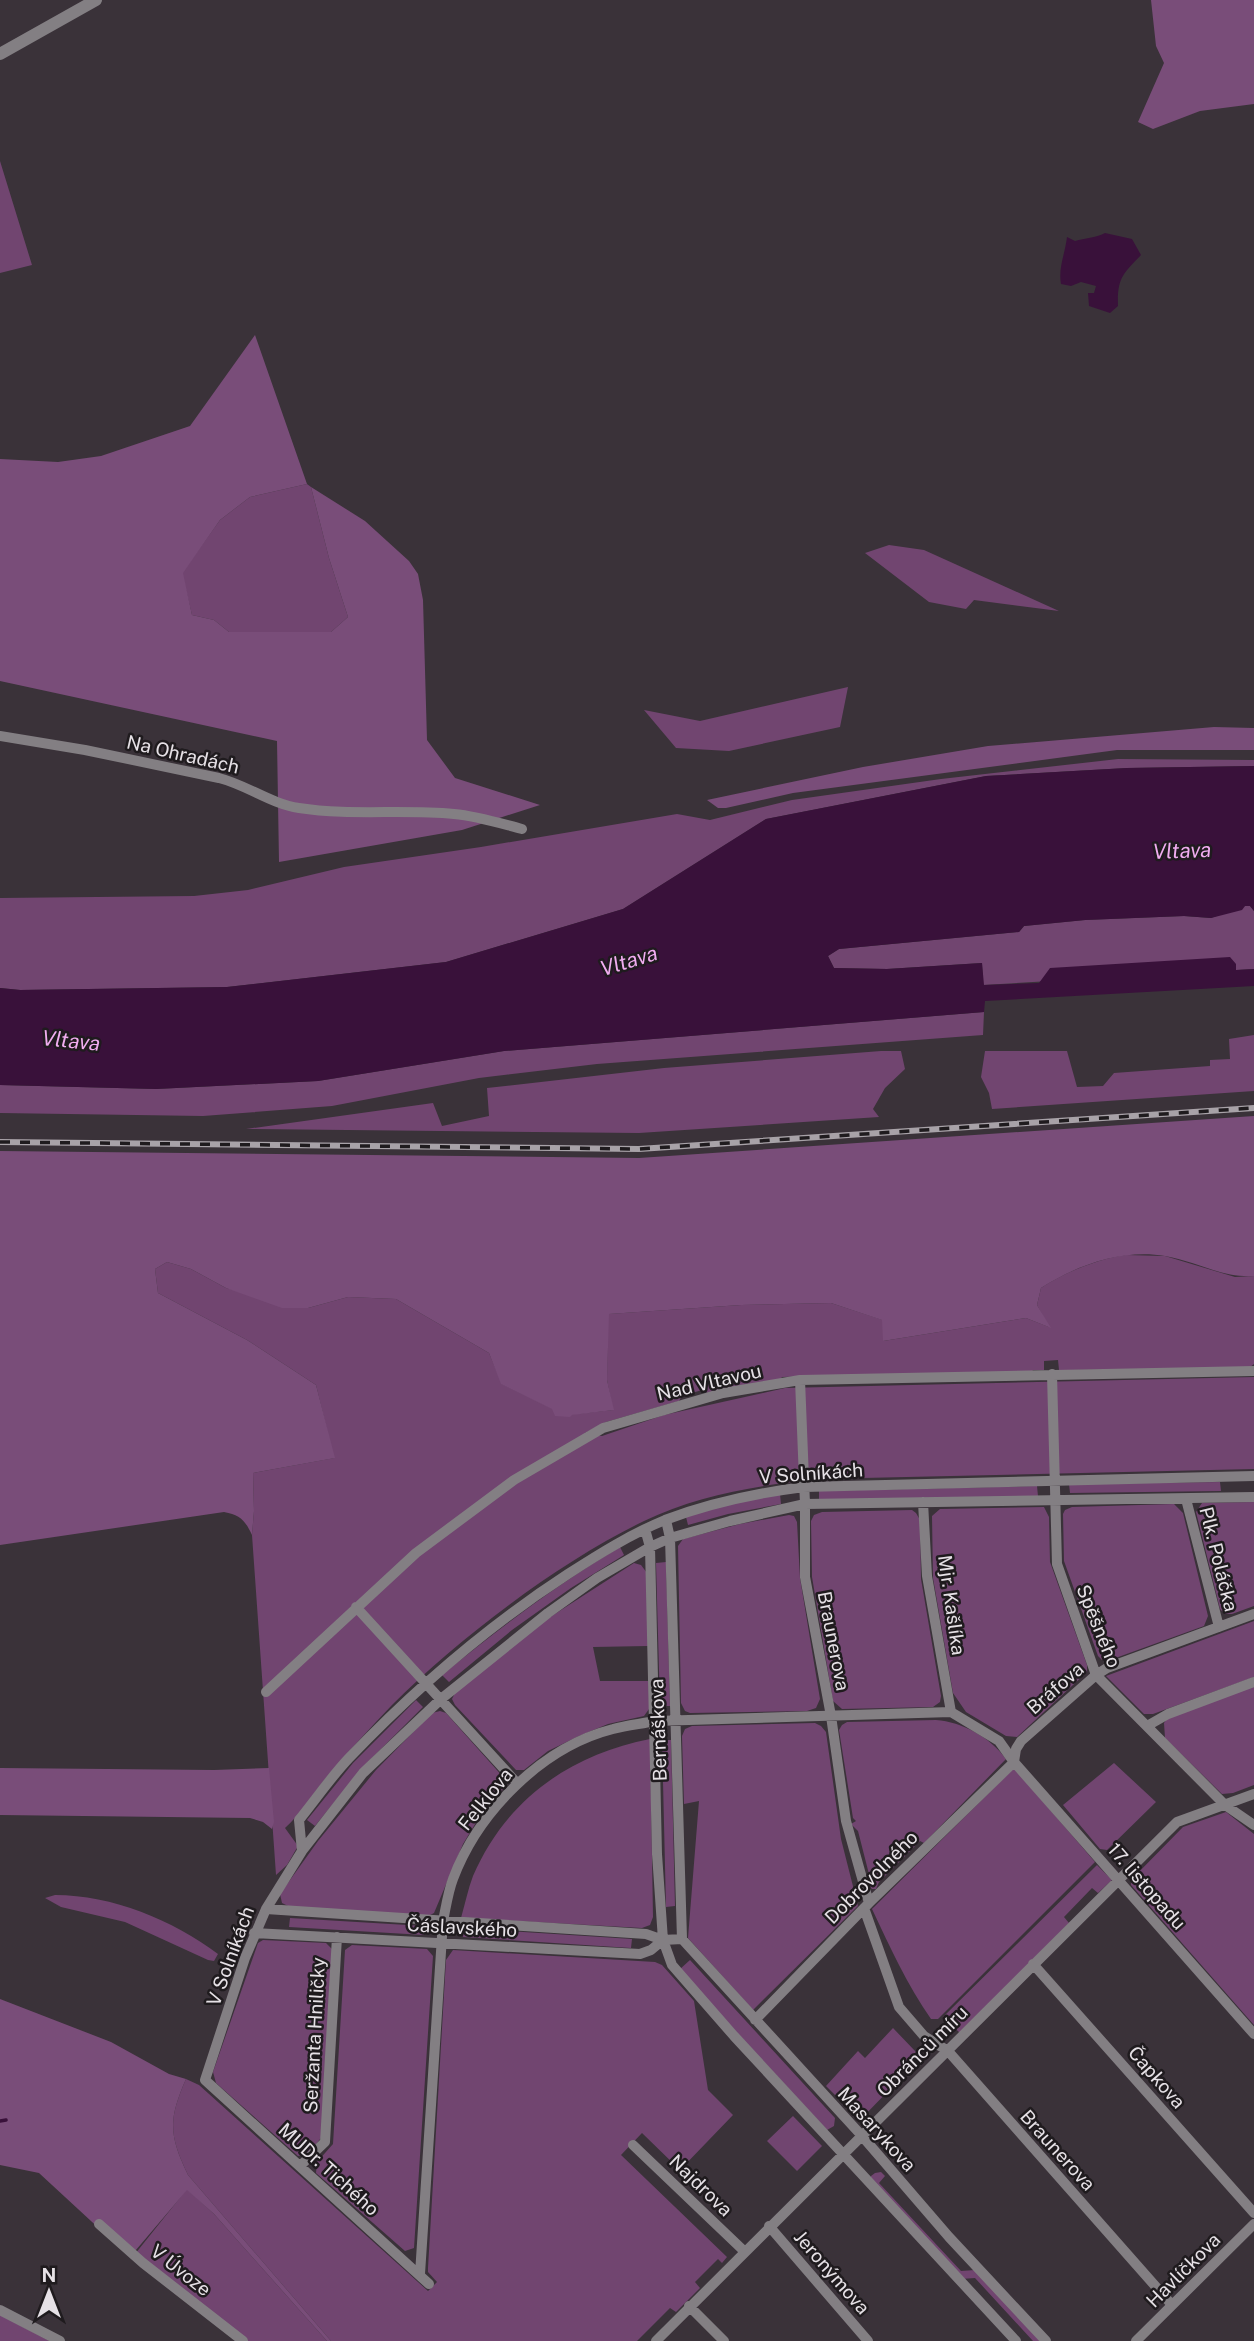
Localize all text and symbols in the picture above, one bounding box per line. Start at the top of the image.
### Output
street label: Na Ohradách [125,730,241,778]
water label: Vltava [1152,837,1212,864]
water label: Vltava [597,940,660,981]
water label: Vltava [41,1025,101,1056]
street label: Nad Vltavou [655,1359,763,1405]
street label: V Solníkách [758,1458,864,1488]
street label: Plk. Poláčka [1195,1504,1243,1614]
street label: Mjr. Kašlíka [934,1554,970,1656]
street label: Spěšného [1072,1581,1126,1671]
street label: Braunerova [814,1589,854,1693]
street label: Bráfova [1022,1657,1088,1719]
street label: Bernáškova [645,1678,671,1782]
street label: Felklova [453,1763,517,1835]
street label: Dobrovolného [820,1826,922,1928]
street label: 17. listopadu [1103,1838,1191,1934]
street label: V Solníkách [202,1903,258,2009]
street label: Čáslavského [406,1913,518,1941]
street label: Seržanta Hniličky [299,1957,329,2113]
street label: Obránců míru [872,2001,972,2101]
street label: Čapkova [1124,2041,1190,2113]
street label: Masarykova [833,2082,921,2176]
street label: Braunerova [1016,2105,1100,2195]
street label: MUDr. Tichého [274,2118,384,2220]
street label: Najdrova [665,2150,737,2220]
street label: Jeronýmova [790,2226,874,2318]
street label: Havlíčkova [1141,2228,1225,2312]
street label: V Úvoze [146,2240,216,2300]
north arrow [14,2257,84,2327]
text: N [42,2264,56,2286]

